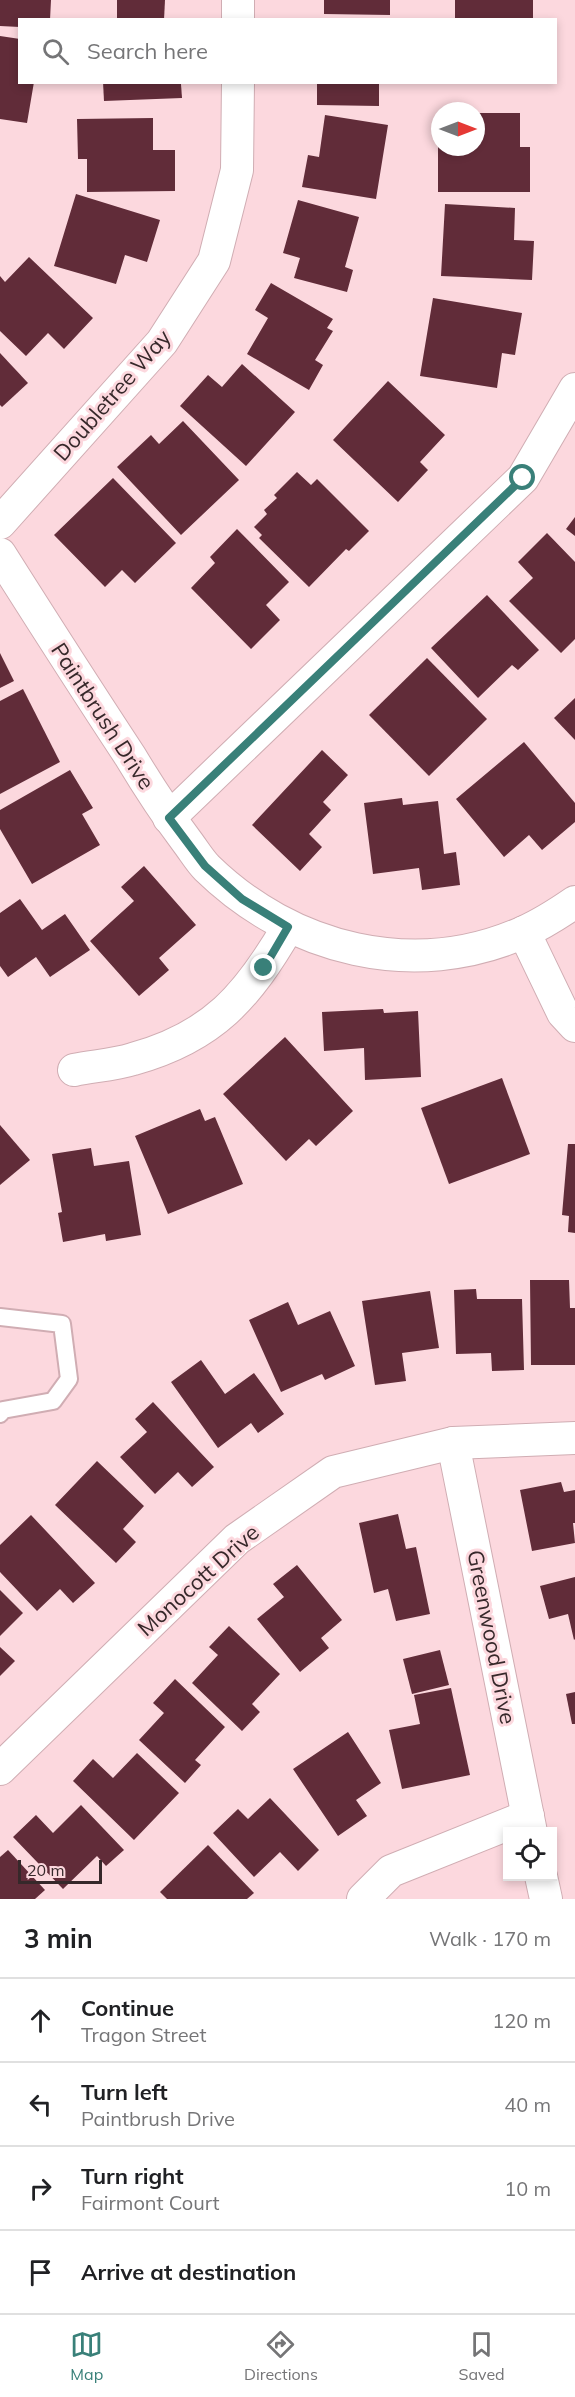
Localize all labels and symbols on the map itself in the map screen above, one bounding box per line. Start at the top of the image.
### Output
north arrow [431,102,485,156]
street label: Doubletree Way [47,323,177,467]
route start [509,464,535,490]
street label: Paintbrush Drive [45,637,161,795]
route end [250,954,276,980]
street label: Monocott Drive [131,1518,265,1642]
street label: Greenwood Drive [461,1548,523,1726]
scale bar [18,1857,102,1884]

